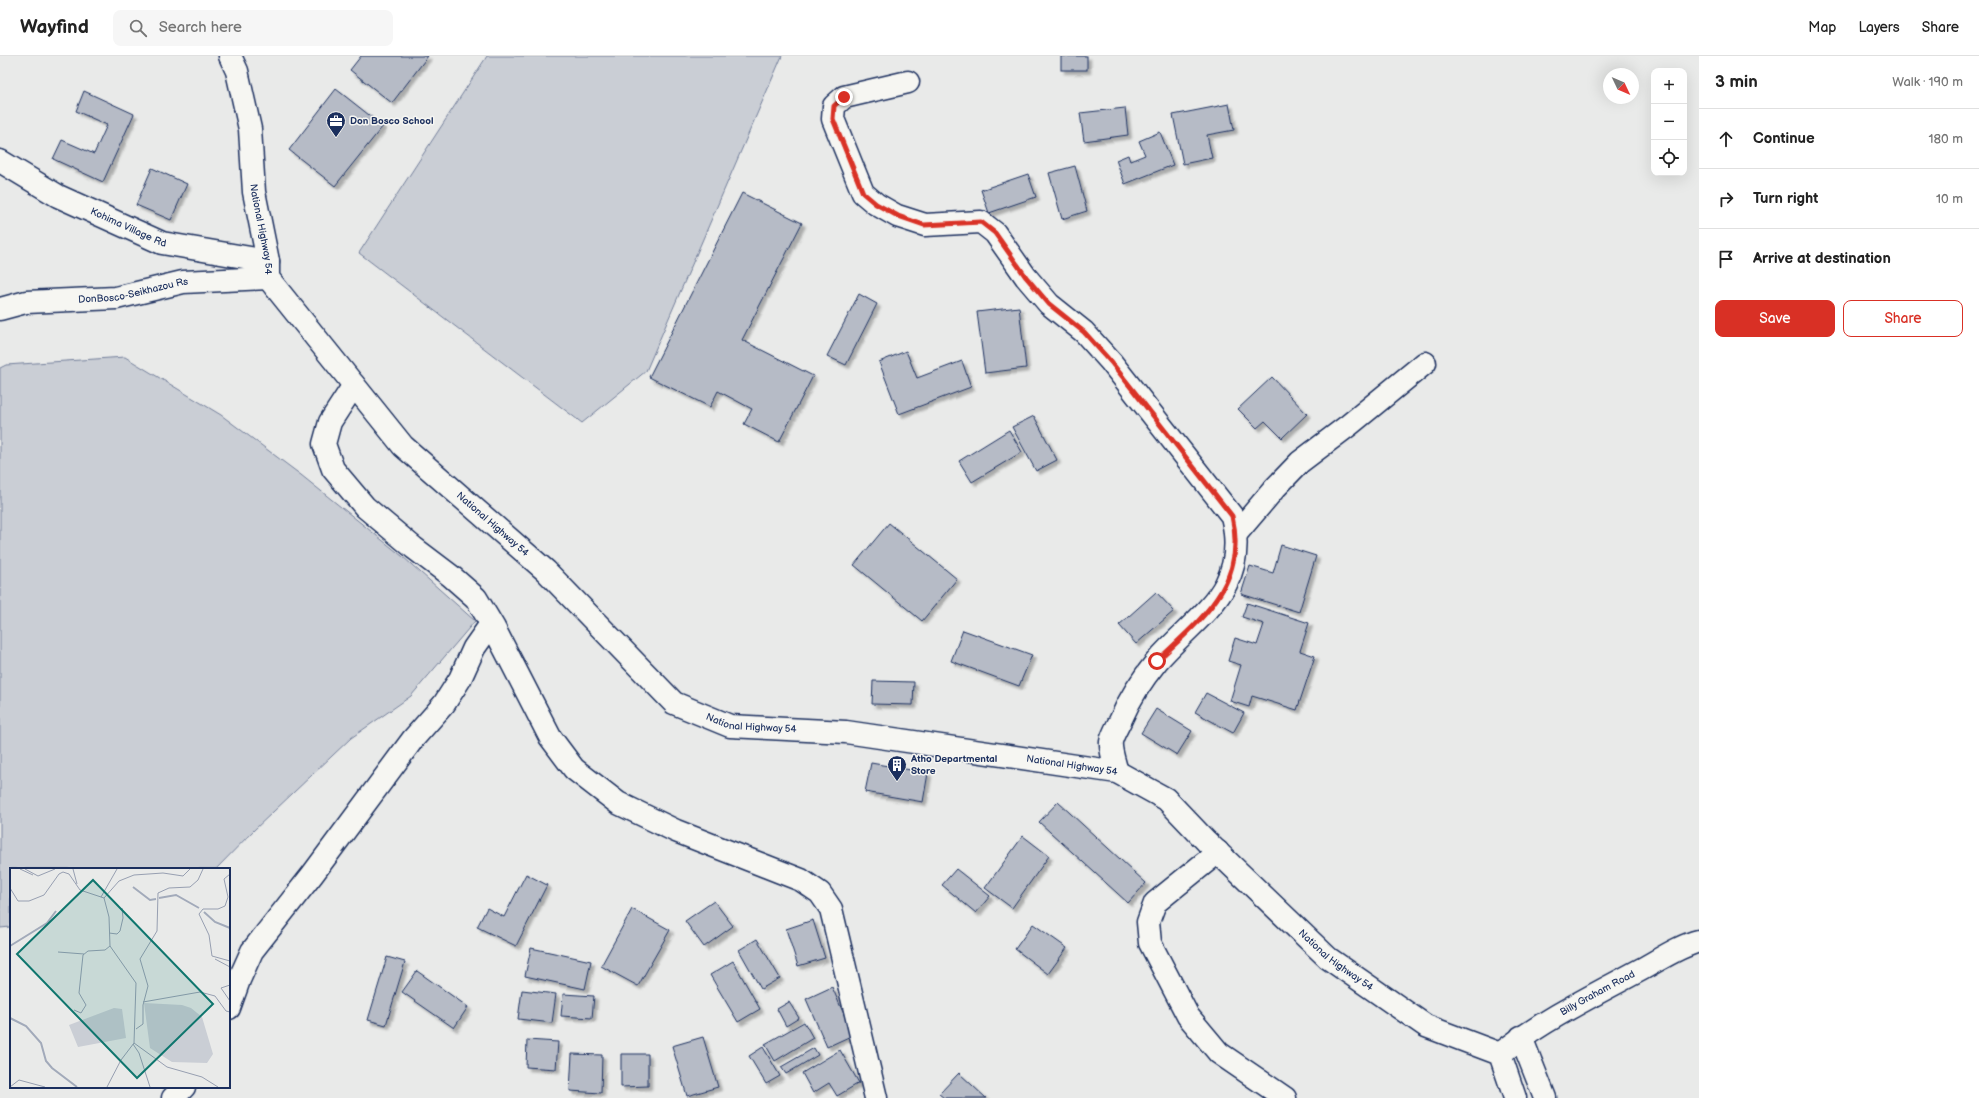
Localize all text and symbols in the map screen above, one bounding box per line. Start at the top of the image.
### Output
search box [113,10,393,46]
text: Wayfind [20,16,89,39]
icon: search [127,17,149,39]
text: Search here [159,18,242,37]
text: Map [1808,19,1836,36]
text: Layers [1858,19,1900,36]
text: Share [1922,19,1959,36]
north arrow [1603,68,1639,104]
map controls [1651,68,1687,176]
button: + [1651,68,1687,104]
text: 3 min [1715,72,1758,92]
text: Walk · 190 m [1892,74,1963,90]
route end [835,88,853,106]
button: − [1651,104,1687,140]
office icon: Don Bosco School [325,110,347,138]
place label: Don Bosco School [350,115,433,127]
icon: ahead [1715,128,1737,150]
text: Continue [1753,129,1815,148]
text: 180 m [1928,131,1963,147]
button: locate [1651,140,1687,176]
street label: National Highway 54 [247,183,274,275]
icon: right [1715,188,1737,210]
text: Turn right [1753,189,1818,208]
text: 10 m [1936,191,1963,207]
street label: Kohima Village Rd [88,205,167,250]
icon: arrive [1715,248,1737,270]
text: Arrive at destination [1753,249,1891,268]
street label: DonBosco-Seikhazou Rs [78,276,188,306]
button: Save [1715,300,1835,337]
button: Share [1843,300,1963,337]
street label: National Highway 54 [454,489,531,559]
route start [1148,652,1166,670]
street label: National Highway 54 [704,711,797,735]
place label: Atho Departmental Store [910,753,997,777]
street label: National Highway 54 [1026,753,1118,778]
building icon: Atho Departmental Store [886,754,908,782]
inset map [10,868,230,1088]
street label: National Highway 54 [1296,927,1375,994]
street label: Billy Graham Road [1558,968,1637,1018]

